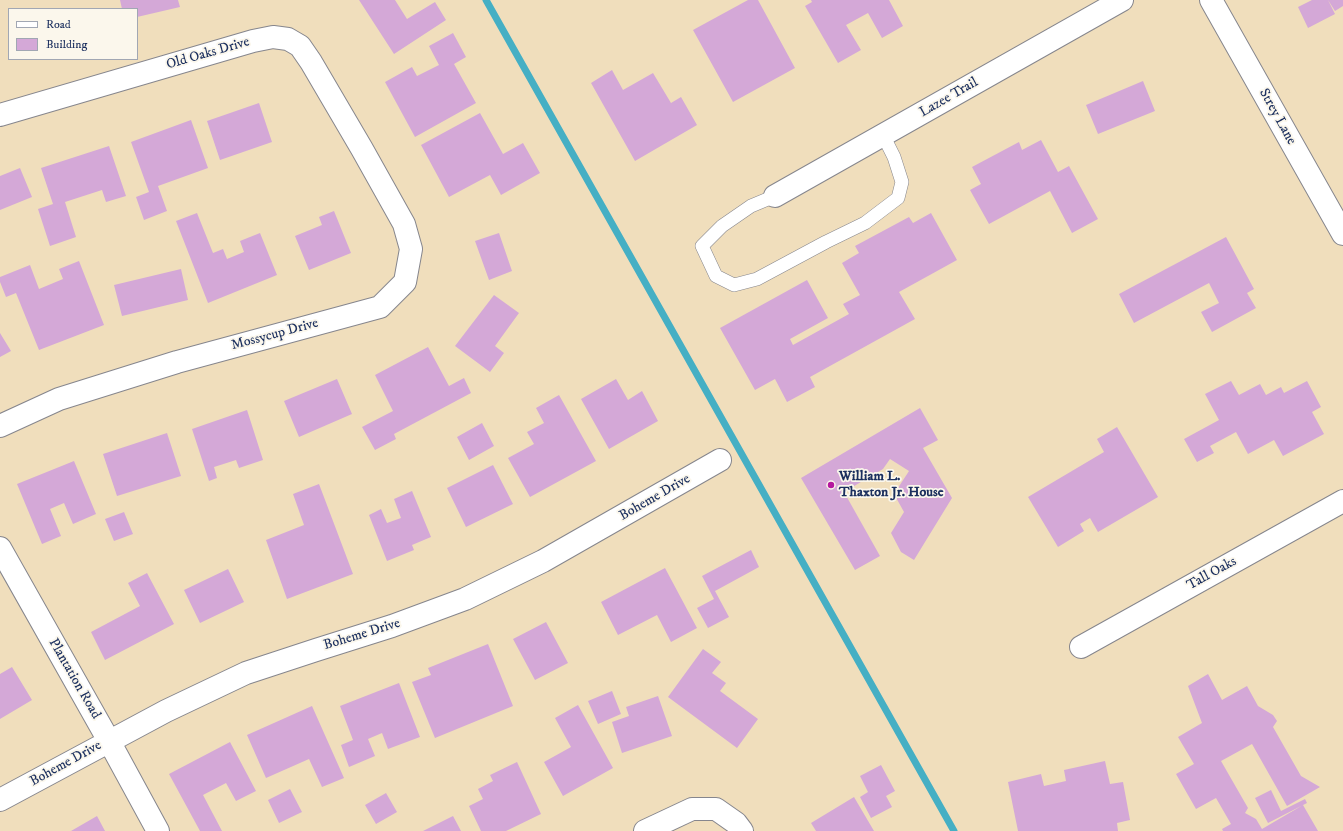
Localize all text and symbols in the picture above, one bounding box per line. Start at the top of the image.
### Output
legend [8,8,138,60]
text: Road [46,17,71,32]
street label: Old Oaks Drive [165,34,251,74]
text: Building [46,37,87,52]
street label: Lazee Trail [917,75,981,121]
street label: Strey Lane [1255,86,1299,148]
street label: Mossycup Drive [230,315,320,355]
place label: William L. Thaxton Jr. House [839,469,944,502]
street label: Boheme Drive [617,471,693,525]
marker: William L. Thaxton Jr. House [826,480,836,490]
street label: Tall Oaks [1184,554,1240,594]
street label: Boheme Drive [322,615,402,655]
street label: Plantation Road [44,636,104,722]
street label: Boheme Drive [27,737,105,791]

